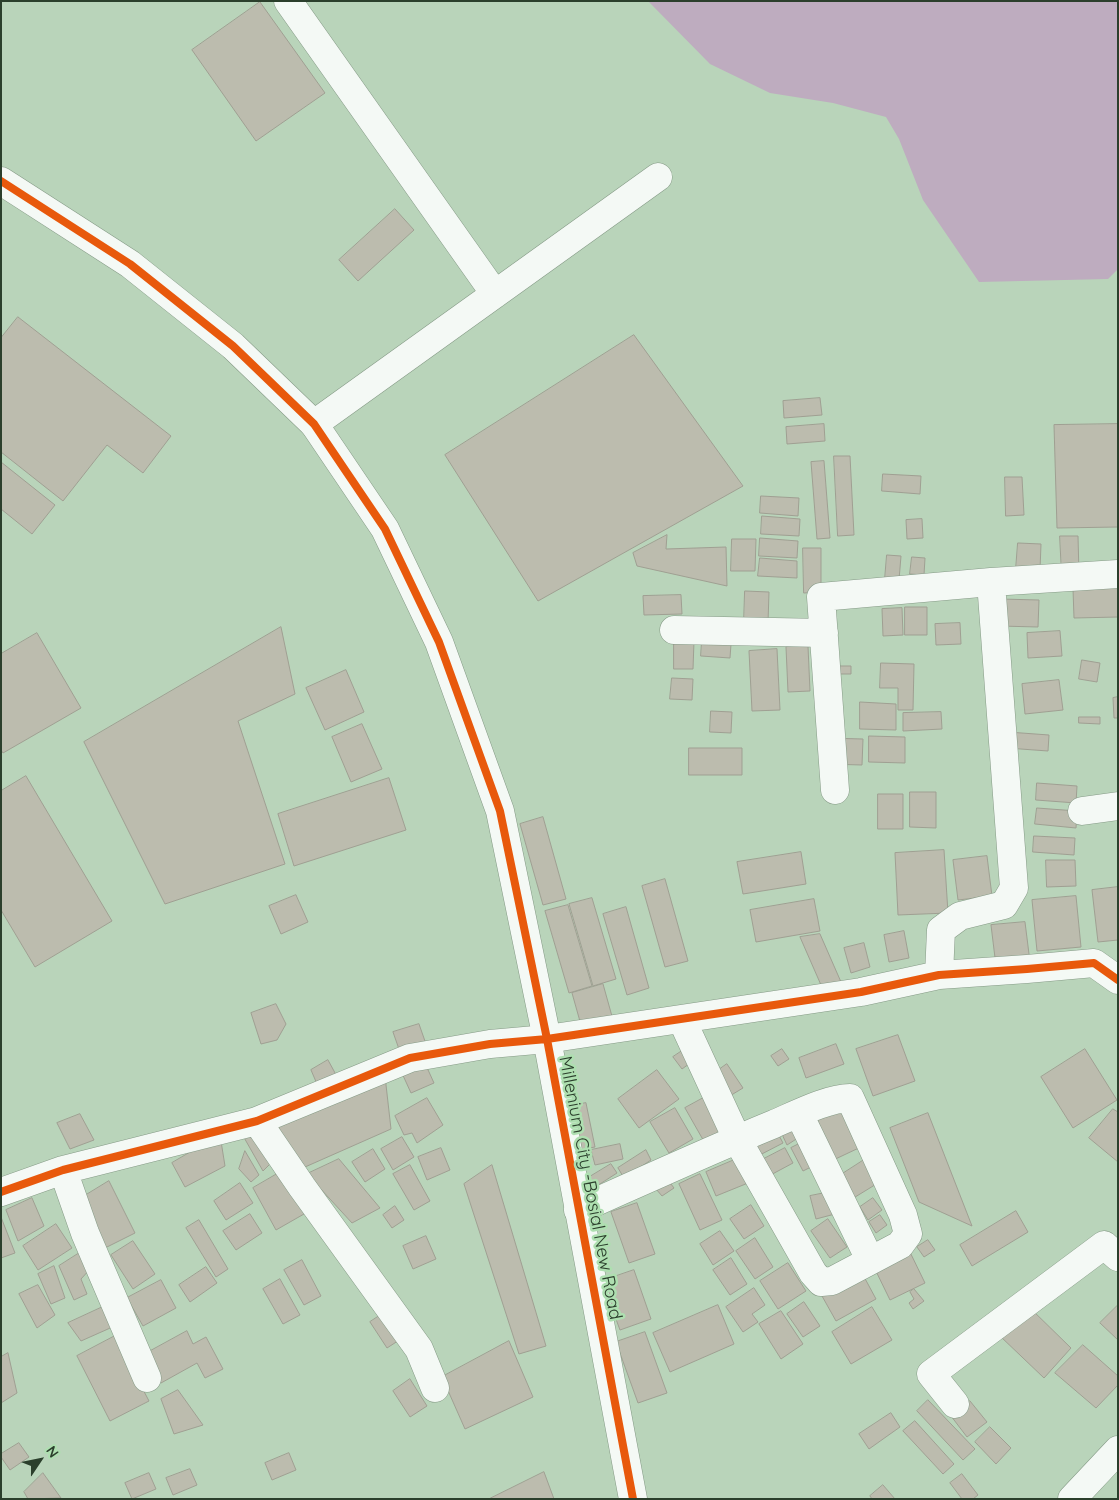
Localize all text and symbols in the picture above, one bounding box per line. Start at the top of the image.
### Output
street label: Millenium City -Bosial New Road [554,1054,626,1322]
north arrow [15,1435,65,1485]
text: N [42,1442,63,1461]

